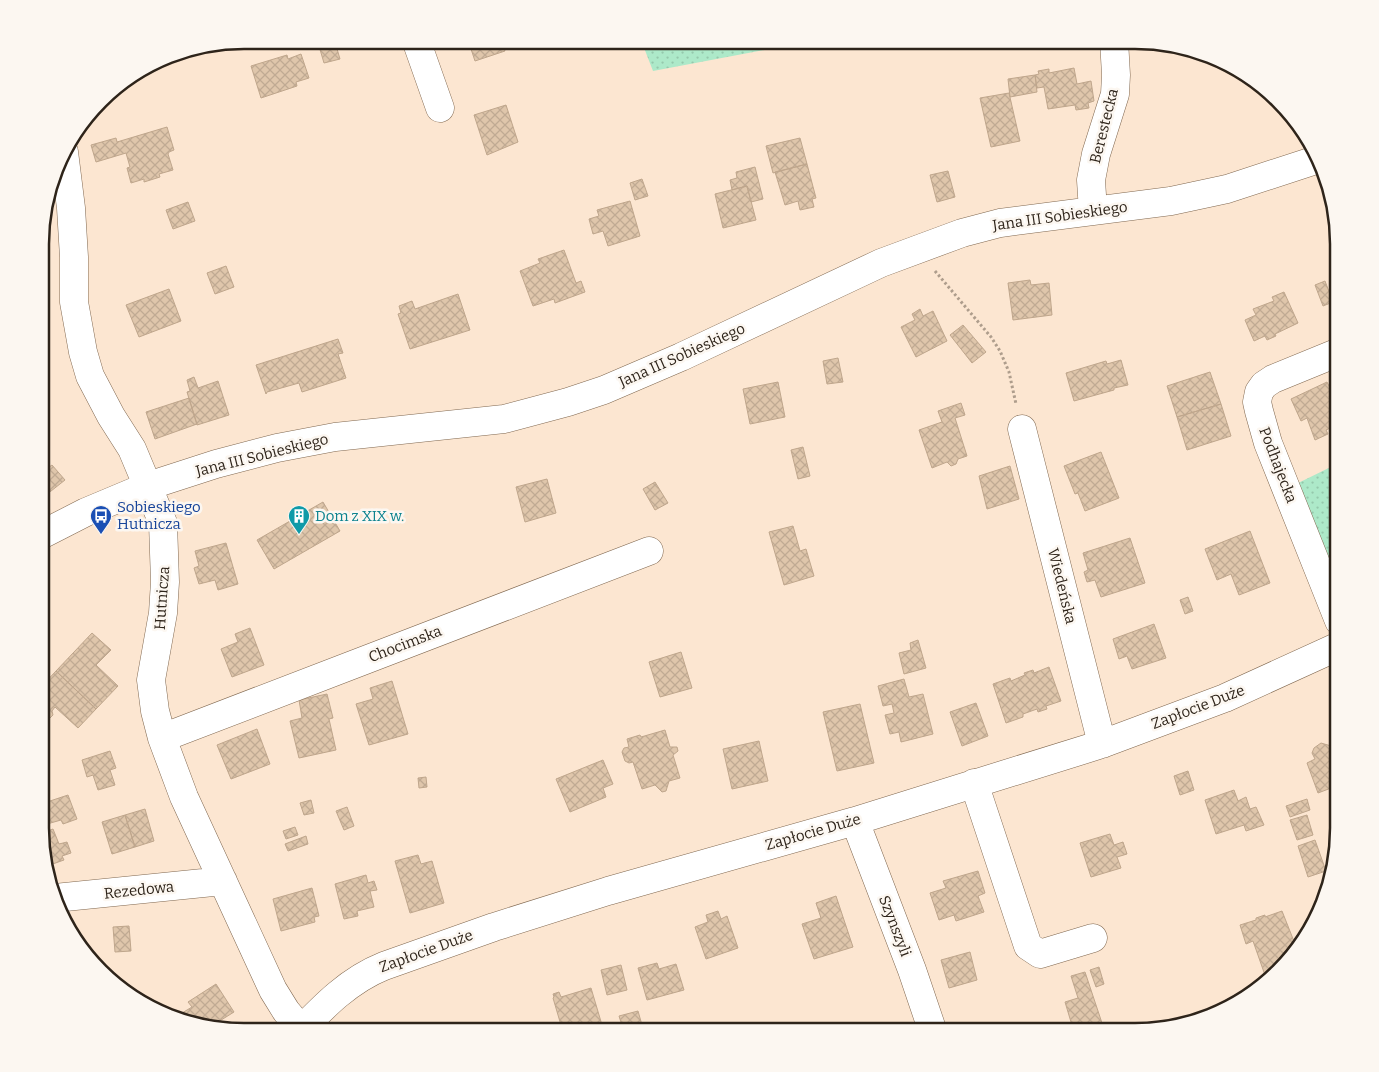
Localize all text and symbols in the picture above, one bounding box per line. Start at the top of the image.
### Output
street label: Berestecka [1086,87,1122,165]
street label: Jana III Sobieskiego [990,198,1129,235]
street label: Jana III Sobieskiego [615,319,748,391]
street label: Podhajecka [1255,425,1301,505]
street label: Jana III Sobieskiego [193,430,330,480]
place label: Sobieskiego Hutnicza [117,498,201,533]
bus stop icon: Sobieskiego Hutnicza [89,504,113,535]
building icon: Dom z XIX w. [287,504,311,535]
place label: Dom z XIX w. [315,507,404,525]
street label: Wiedeńska [1044,546,1080,626]
street label: Hutnicza [151,566,173,630]
street label: Chocimska [366,622,444,666]
street label: Zapłocie Duże [1149,681,1247,733]
street label: Zapłocie Duże [763,810,863,854]
street label: Rezedowa [103,877,175,903]
street label: Szynszyli [875,893,915,960]
street label: Zapłocie Duże [377,926,475,976]

